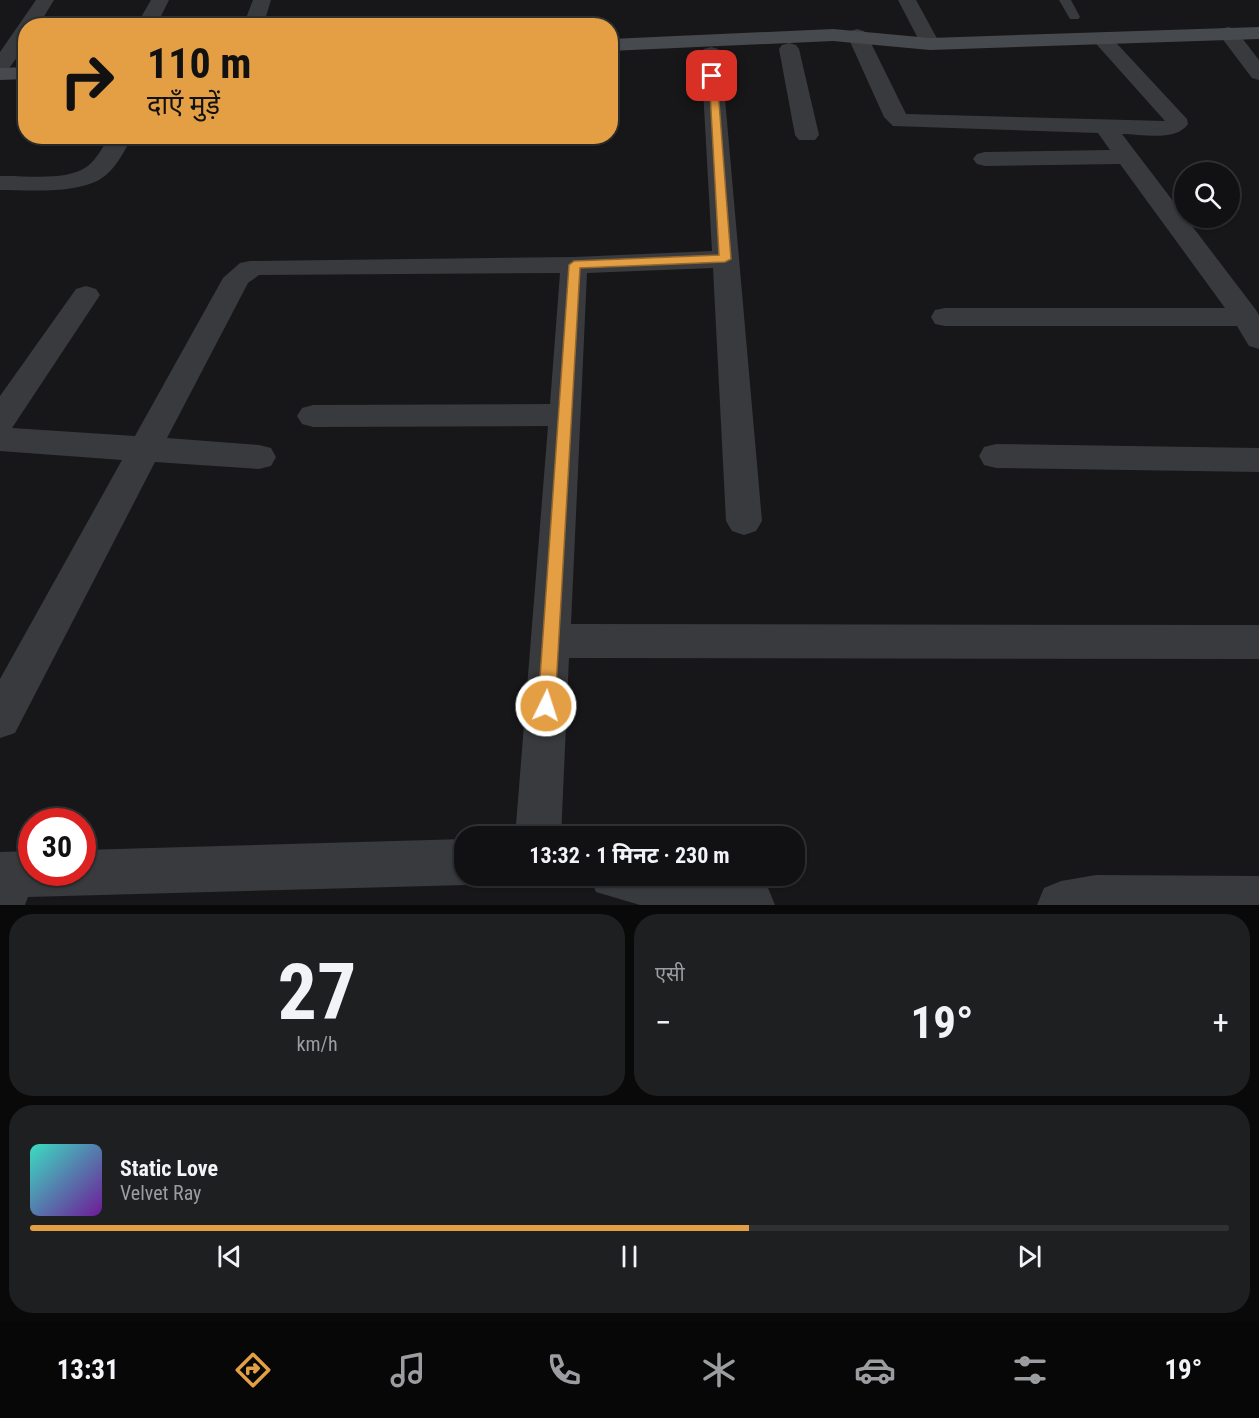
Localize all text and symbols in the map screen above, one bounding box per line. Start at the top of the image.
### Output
text: 110 m [147,39,252,88]
icon: right [48,42,126,120]
pin [686,50,737,101]
icon: arrive [695,59,728,92]
text: दाएँ मुड़ें [147,89,220,121]
map controls [1174,162,1240,228]
button: search [1174,162,1240,228]
position arrow [514,674,578,738]
speed limit sign: 30 [18,808,96,886]
text: 13:32 · 1 मिनट · 230 m [529,843,730,868]
text: 27 [278,947,356,1038]
text: एसी [655,962,685,986]
text: 19° [911,996,974,1049]
text: − [655,1003,672,1042]
text: + [1213,1003,1229,1042]
text: km/h [296,1032,338,1056]
text: Static Love [120,1156,218,1181]
text: Velvet Ray [120,1181,201,1205]
icon: previous [213,1240,246,1273]
icon: pause [613,1240,646,1273]
icon: next [1013,1240,1046,1273]
icon: directions [232,1349,274,1391]
icon: music [387,1349,429,1391]
icon: phone [543,1349,585,1391]
icon: climate [698,1349,740,1391]
icon: car [854,1349,896,1391]
icon: filters [1009,1349,1051,1391]
text: 13:31 [57,1354,119,1386]
text: 19° [1164,1354,1202,1386]

